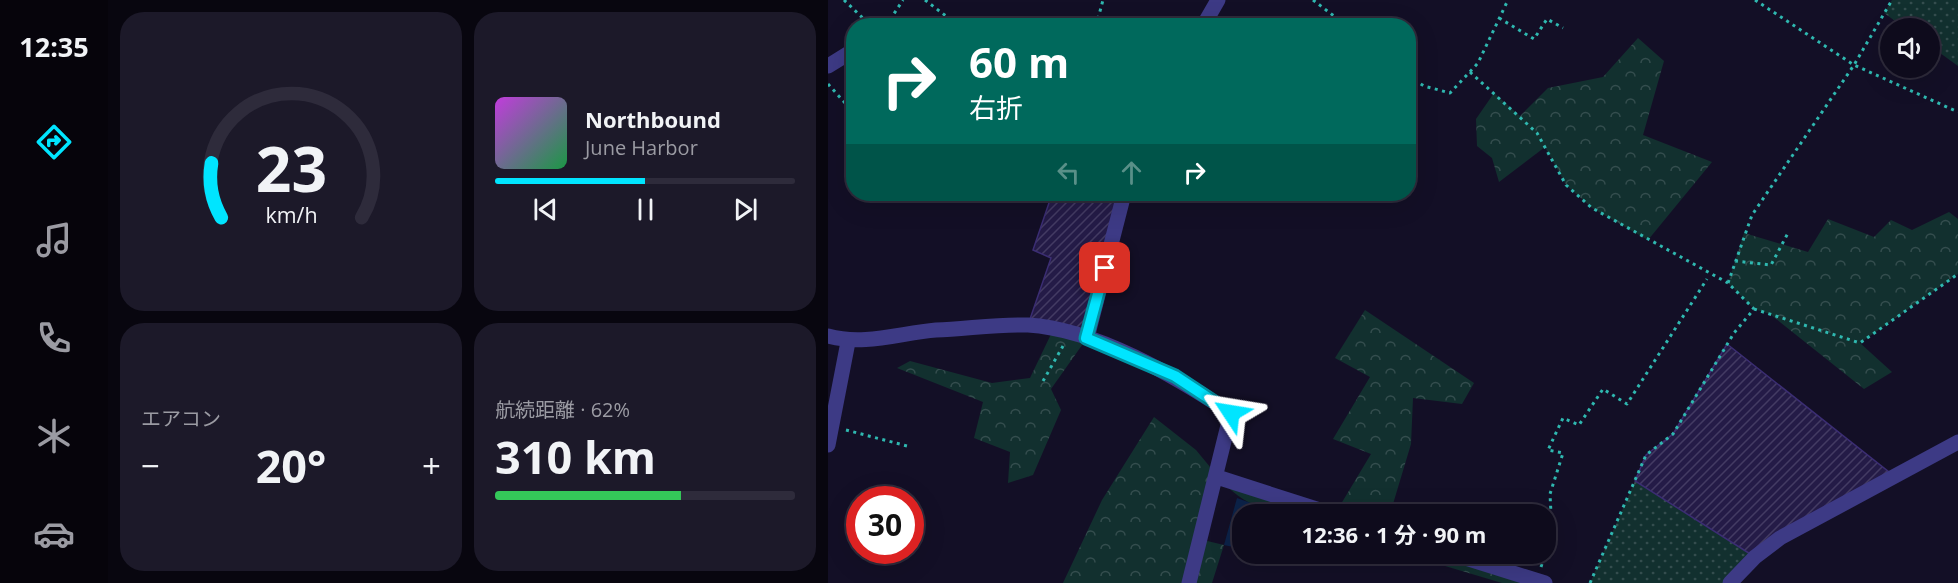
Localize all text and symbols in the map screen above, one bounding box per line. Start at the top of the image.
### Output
map controls [1880,18,1940,78]
button: sound [1880,18,1940,78]
text: 12:35 [19,28,89,65]
text: 60 m [969,33,1069,90]
icon: right [870,42,948,120]
text: 右折 [969,89,1023,126]
text: Northbound [585,104,721,134]
icon: directions [33,121,75,163]
text: 23 [255,126,327,211]
text: June Harbor [585,134,698,161]
icon: left [1052,156,1085,189]
icon: ahead [1115,156,1148,189]
icon: right [1178,156,1211,189]
icon: previous [529,193,562,226]
icon: pause [629,193,662,226]
icon: next [729,193,762,226]
text: km/h [265,201,317,230]
icon: music [33,219,75,261]
pin [1079,242,1130,293]
icon: arrive [1088,251,1121,284]
icon: phone [33,317,75,359]
position arrow [1199,381,1263,445]
text: 航続距離 · 62% [495,396,630,423]
text: エアコン [141,405,221,432]
icon: climate [33,415,75,457]
text: 310 km [495,426,656,487]
text: 20° [256,435,326,496]
text: − [141,443,160,488]
text: + [422,443,441,488]
speed limit sign: 30 [846,486,924,564]
icon: car [33,513,75,555]
text: 12:36 · 1 分 · 90 m [1302,519,1486,549]

